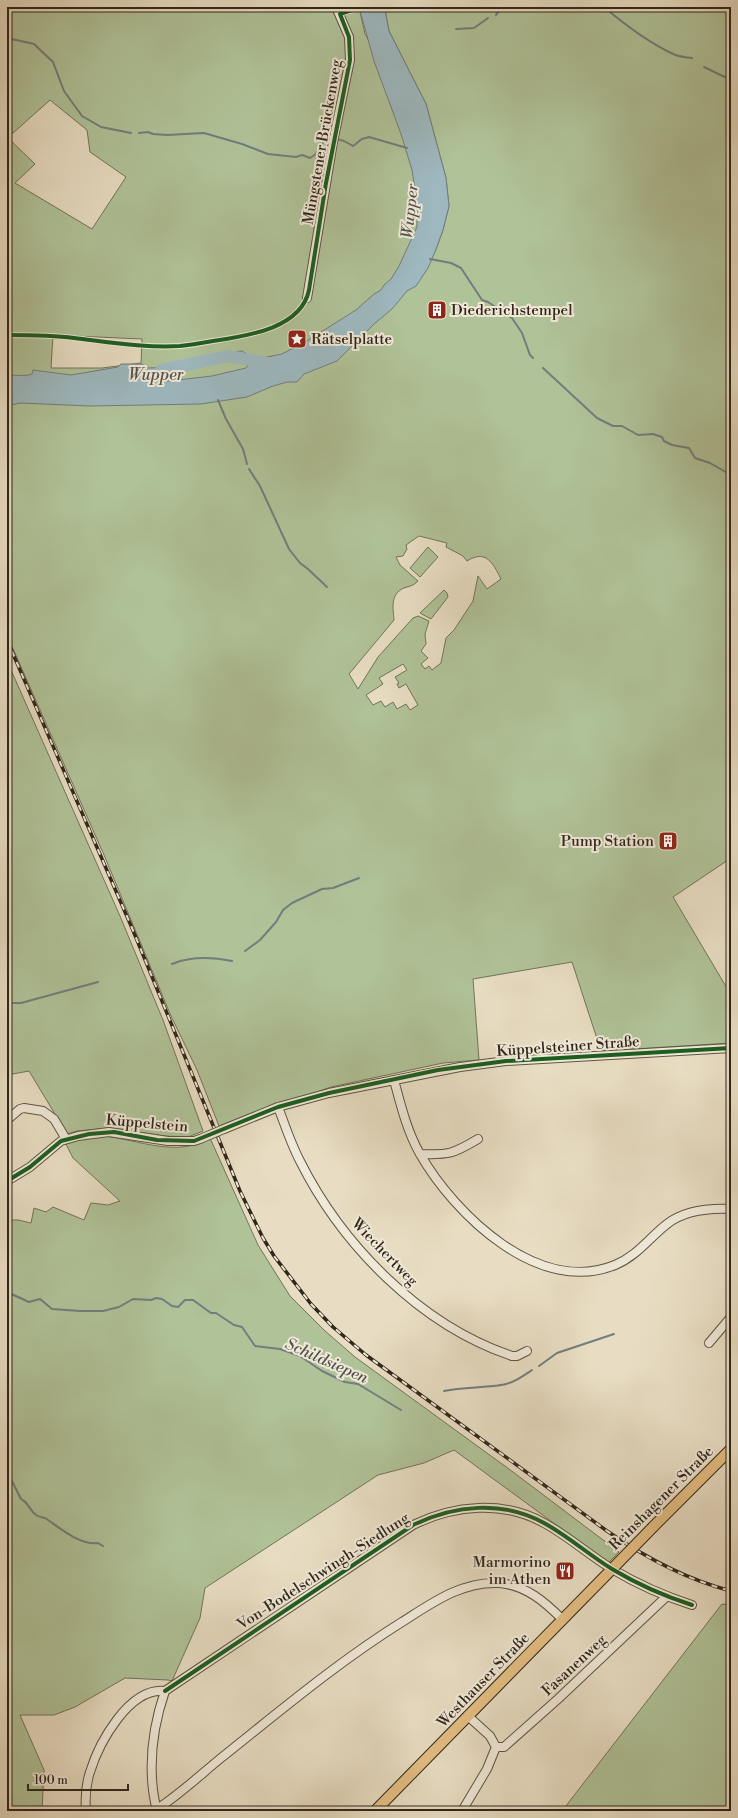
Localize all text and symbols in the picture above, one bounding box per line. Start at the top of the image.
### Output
street label: Müngstener Brückenweg [299,58,346,226]
water label: Wupper [397,182,423,239]
building icon: Diederichstempel [426,299,448,321]
place label: Diederichstempel [451,301,573,320]
place icon: Rätselplatte [286,328,308,350]
place label: Rätselplatte [311,330,392,349]
water label: Wupper [129,365,185,385]
building icon: Pump Station [657,830,679,852]
place label: Pump Station [561,832,654,851]
street label: Küppelsteiner Straße [496,1032,640,1061]
street label: Küppelstein [105,1110,189,1137]
street label: Wiechertweg [347,1214,422,1291]
water label: Schildsiepen [282,1334,372,1388]
street label: Reinshagener Straße [605,1442,718,1555]
street label: Von-Bodelschwingh-Siedlung [233,1508,413,1635]
place label: Marmorino im Athen [473,1553,551,1589]
restaurant icon: Marmorino im Athen [554,1560,576,1582]
street label: Westhauser Straße [432,1629,534,1733]
street label: Fasanenweg [538,1630,611,1700]
scale bar [28,1766,128,1792]
text: 100 m [34,1773,68,1788]

